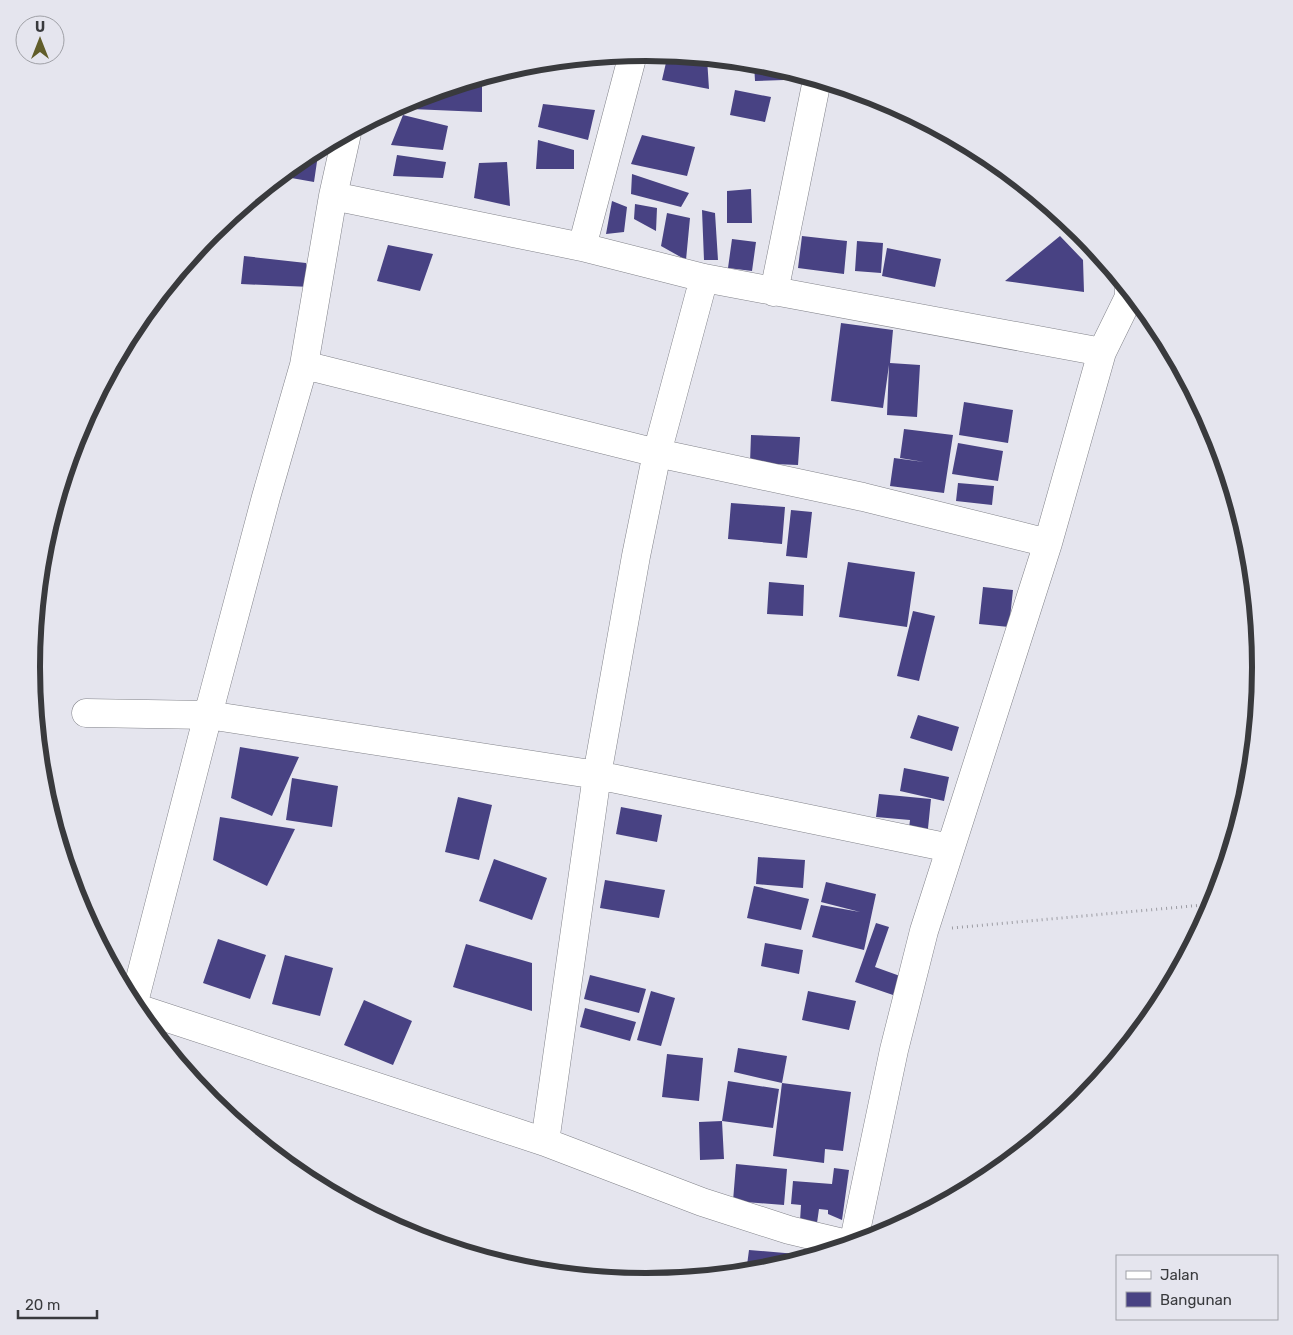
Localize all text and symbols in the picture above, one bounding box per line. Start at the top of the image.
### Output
north arrow [15,15,65,65]
text: U [35,19,45,36]
legend [1116,1255,1278,1320]
text: Jalan [1160,1266,1199,1284]
scale bar [18,1288,96,1320]
text: Bangunan [1160,1291,1232,1309]
text: 20 m [25,1296,60,1314]

